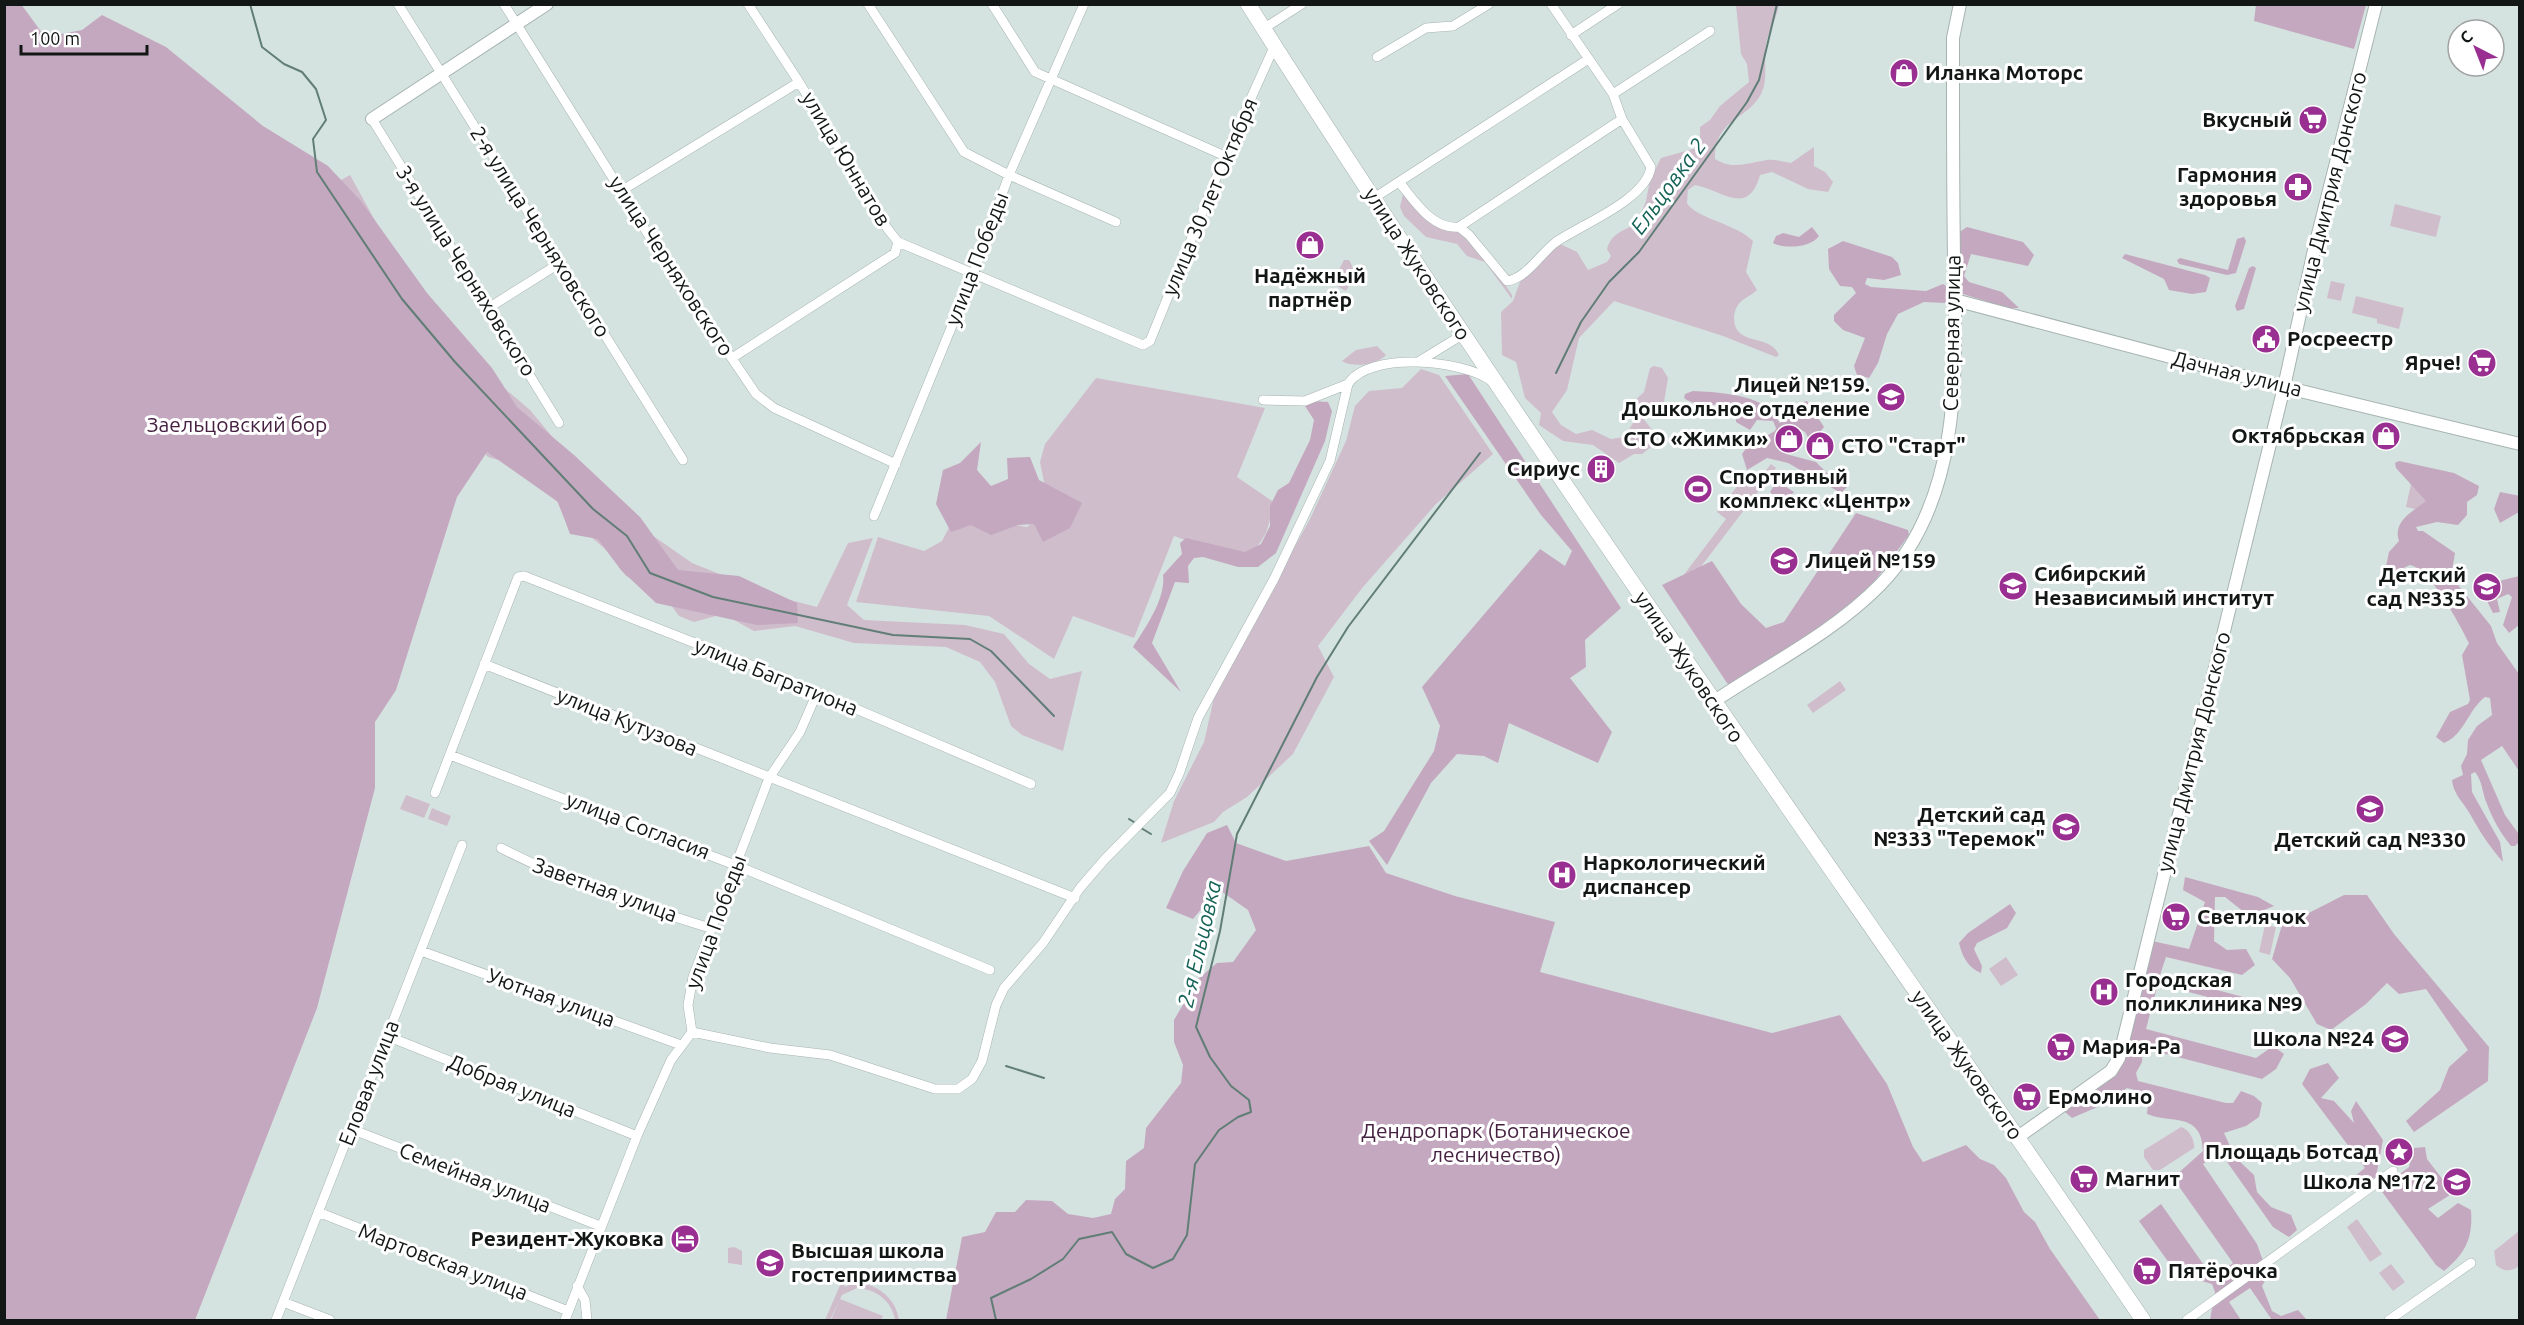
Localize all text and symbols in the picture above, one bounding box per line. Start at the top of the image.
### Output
scale bar [21,18,147,56]
north arrow [2446,18,2506,78]
text: С [2456,27,2476,47]
text: 100 m [30,28,80,48]
shop icon: Иланка Моторс [1888,57,1920,89]
place label: Иланка Моторс [1925,60,2083,84]
street label: улица Дмитрия Донского [2287,69,2371,315]
street label: улица Юннатов [797,87,896,230]
street label: улица 30 лет Октября [1157,94,1262,299]
supermarket icon: Вкусный [2297,104,2329,136]
place label: Вкусный [2202,107,2292,131]
street label: 2-я улица Черняховского [466,122,616,341]
water label: Ельцовка 2 [1625,133,1711,238]
street label: 3-я улица Черняховского [392,161,542,380]
place label: Гармония здоровья [2177,162,2277,210]
street label: улица Черняховского [605,171,739,360]
pharmacy icon: Гармония здоровья [2282,171,2314,203]
street label: улица Жуковского [1359,183,1476,344]
street label: улица Победы [940,189,1013,329]
shop icon: Надёжный партнёр [1294,229,1326,261]
street label: Северная улица [1938,254,1964,411]
place label: Надёжный партнёр [1254,263,1366,311]
public building icon: Росреестр [2250,323,2282,355]
place label: Росреестр [2287,326,2393,350]
street label: Дачная улица [2170,345,2305,401]
supermarket icon: Ярче! [2466,347,2498,379]
place label: Ярче! [2405,350,2461,374]
place label: Лицей №159. Дошкольное отделение [1621,372,1870,420]
school or university icon: Лицей №159. Дошкольное отделение [1875,381,1907,413]
park label: Заельцовский бор [147,412,327,436]
shop icon: Октябрьская [2370,420,2402,452]
shop icon: СТО «Жимки» [1773,423,1805,455]
place label: Октябрьская [2231,423,2365,447]
place label: СТО «Жимки» [1623,426,1768,450]
shop icon: СТО "Старт" [1804,430,1836,462]
place label: СТО "Старт" [1841,433,1966,457]
building icon: Сириус [1585,453,1617,485]
place label: Сириус [1507,456,1580,480]
place label: Спортивный комплекс «Центр» [1719,464,1911,512]
sports icon: Спортивный комплекс «Центр» [1682,473,1714,505]
school or university icon: Лицей №159 [1768,545,1800,577]
place label: Лицей №159 [1805,548,1936,572]
place label: Сибирский Независимый институт [2034,561,2275,609]
place label: Детский сад №335 [2367,562,2466,610]
school or university icon: Сибирский Независимый институт [1997,570,2029,602]
school or university icon: Детский сад №335 [2471,571,2503,603]
street label: улица Жуковского [1630,586,1749,747]
street label: улица Дмитрия Донского [2151,629,2235,875]
street label: улица Багратиона [691,632,862,720]
street label: улица Кутузова [554,682,701,760]
street label: улица Согласия [563,787,714,863]
school or university icon: Детский сад №330 [2354,793,2386,825]
place label: Детский сад №333 "Теремок" [1873,802,2045,850]
school or university icon: Детский сад №333 "Теремок" [2050,811,2082,843]
place label: Детский сад №330 [2274,827,2466,851]
place label: Наркологический диспансер [1583,850,1766,898]
street label: улица Победы [680,851,750,992]
street label: Заветная улица [530,852,681,926]
hospital icon: Наркологический диспансер [1546,859,1578,891]
water label: 2-я Ельцовка [1172,878,1225,1010]
supermarket icon: Светлячок [2160,901,2192,933]
place label: Светлячок [2197,904,2306,928]
street label: Уютная улица [484,963,619,1031]
place label: Городская поликлиника №9 [2125,967,2303,1015]
hospital icon: Городская поликлиника №9 [2088,976,2120,1008]
street label: улица Жуковского [1907,985,2029,1144]
street label: Еловая улица [333,1017,403,1149]
school or university icon: Школа №24 [2379,1023,2411,1055]
place label: Школа №24 [2252,1026,2374,1050]
supermarket icon: Мария-Ра [2045,1031,2077,1063]
place label: Мария-Ра [2082,1034,2181,1058]
street label: Добрая улица [445,1048,580,1122]
supermarket icon: Ермолино [2011,1081,2043,1113]
place label: Ермолино [2048,1084,2152,1108]
park label: Дендропарк (Ботаническое лесничество) [1361,1118,1631,1166]
place icon: Площадь Ботсад [2383,1136,2415,1168]
street label: Семейная улица [396,1137,555,1217]
place label: Площадь Ботсад [2205,1139,2378,1163]
supermarket icon: Магнит [2068,1163,2100,1195]
place label: Магнит [2105,1166,2181,1190]
school or university icon: Школа №172 [2441,1166,2473,1198]
place label: Школа №172 [2303,1169,2436,1193]
street label: Мартовская улица [355,1218,531,1304]
hotel icon: Резидент-Жуковка [669,1223,701,1255]
place label: Резидент-Жуковка [470,1226,664,1250]
place label: Высшая школа гостеприимства [791,1238,957,1286]
school or university icon: Высшая школа гостеприимства [754,1247,786,1279]
supermarket icon: Пятёрочка [2131,1255,2163,1287]
place label: Пятёрочка [2168,1258,2278,1282]

